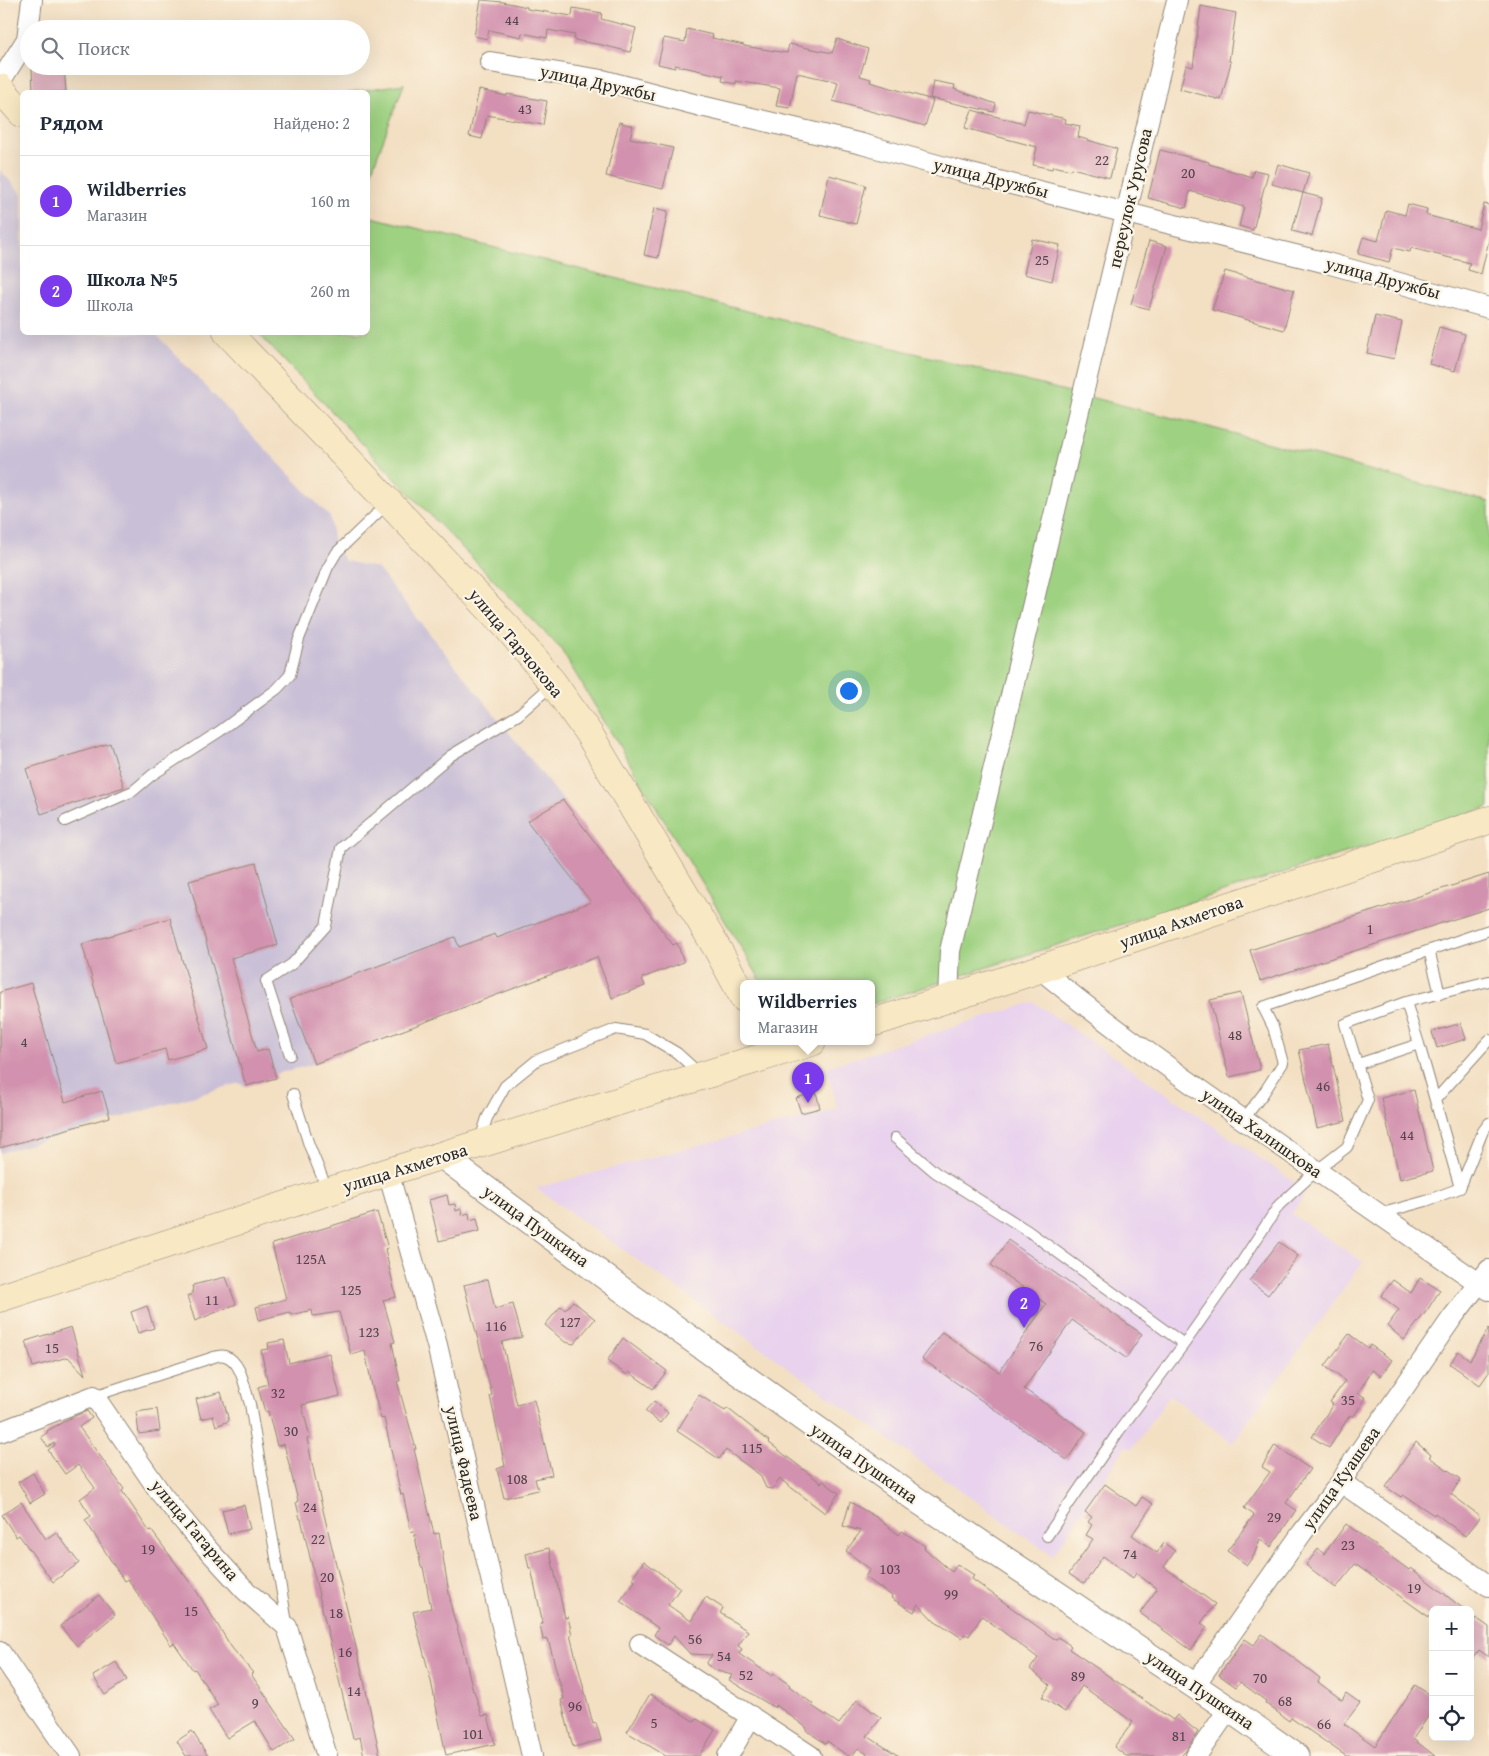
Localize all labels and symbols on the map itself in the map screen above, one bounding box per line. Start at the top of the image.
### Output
house number: 44 [505,9,519,30]
street label: улица Дружбы [537,57,659,108]
house number: 43 [518,98,532,119]
street label: переулок Урусова [1100,125,1159,270]
house number: 22 [1095,149,1109,170]
street label: улица Дружбы [930,150,1052,205]
house number: 20 [1181,162,1195,183]
house number: 25 [1035,249,1049,270]
street label: улица Дружбы [1322,249,1444,306]
street label: улица Тарчокова [462,581,571,704]
your location [836,678,862,704]
street label: улица Ахметова [1114,888,1247,956]
house number: 1 [1366,918,1374,939]
house number: 48 [1228,1024,1242,1045]
house number: 4 [20,1031,28,1052]
pin: 1 [792,1062,824,1103]
house number: 46 [1316,1075,1330,1096]
street label: улица Халишхова [1195,1080,1329,1185]
house number: 44 [1400,1124,1414,1145]
street label: улица Ахметова [338,1136,471,1200]
street label: улица Пушкина [477,1177,596,1274]
house number: 125А [296,1248,326,1269]
house number: 125 [340,1279,362,1300]
pin: 2 [1008,1287,1040,1328]
house number: 11 [205,1289,219,1310]
house number: 127 [559,1311,581,1332]
house number: 116 [485,1315,507,1336]
house number: 123 [358,1321,380,1342]
house number: 76 [1029,1335,1043,1356]
house number: 15 [45,1337,59,1358]
house number: 32 [271,1382,285,1403]
house number: 35 [1341,1389,1355,1410]
street label: улица Фадеева [438,1402,491,1523]
street label: улица Пушкина [804,1415,924,1510]
house number: 30 [284,1420,298,1441]
street label: улица Куашева [1294,1420,1387,1536]
house number: 115 [741,1437,763,1458]
house number: 108 [506,1468,528,1489]
street label: улица Гагарина [144,1472,246,1587]
house number: 24 [303,1496,317,1517]
house number: 29 [1267,1506,1281,1527]
house number: 22 [311,1528,325,1549]
house number: 23 [1341,1534,1355,1555]
house number: 19 [141,1538,155,1559]
house number: 74 [1123,1543,1137,1564]
house number: 103 [879,1558,901,1579]
house number: 20 [320,1566,334,1587]
house number: 19 [1407,1577,1421,1598]
house number: 99 [944,1583,958,1604]
house number: 15 [184,1600,198,1621]
house number: 18 [329,1602,343,1623]
house number: 56 [688,1628,702,1649]
house number: 16 [338,1641,352,1662]
street label: улица Пушкина [1140,1643,1260,1736]
house number: 54 [717,1645,731,1666]
house number: 52 [739,1664,753,1685]
house number: 89 [1071,1665,1085,1686]
house number: 70 [1253,1667,1267,1688]
house number: 14 [347,1680,361,1701]
house number: 68 [1278,1690,1292,1711]
house number: 9 [251,1692,259,1713]
house number: 96 [568,1695,582,1716]
house number: 5 [650,1712,658,1733]
house number: 66 [1317,1713,1331,1734]
house number: 101 [462,1723,484,1744]
house number: 81 [1172,1725,1186,1746]

